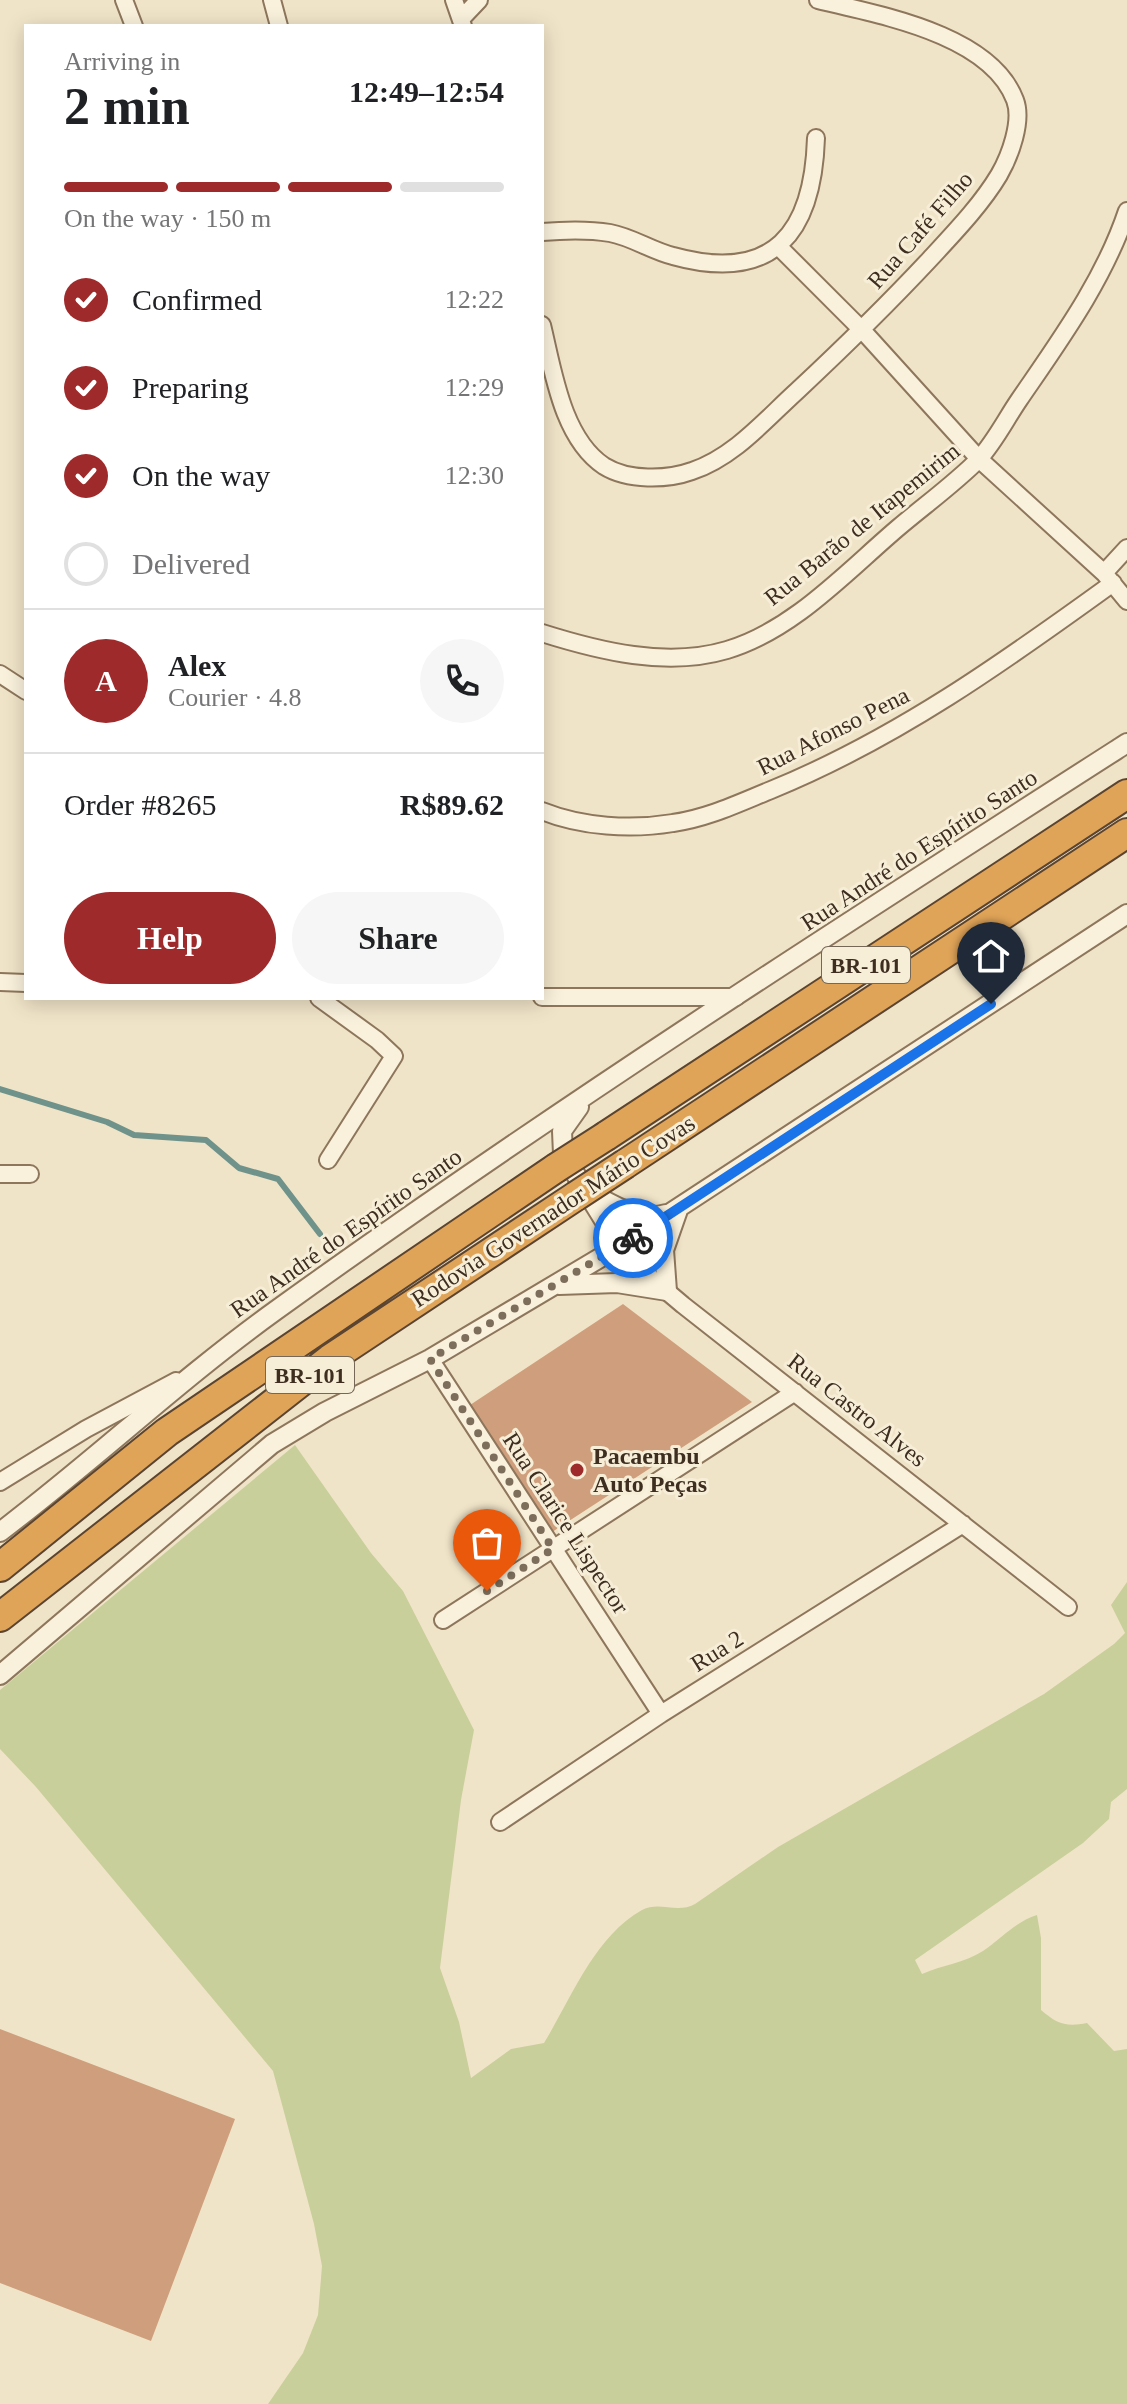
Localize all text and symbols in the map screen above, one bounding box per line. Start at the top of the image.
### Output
text: Arriving in [64,47,180,76]
text: 12:49–12:54 [349,75,504,108]
text: 2 min [64,78,190,135]
street label: Rua Café Filho [862,166,978,294]
text: On the way · 150 m [64,204,271,233]
icon: check [64,278,108,322]
text: Confirmed [132,283,262,316]
text: 12:22 [445,285,504,314]
icon: check [64,366,108,410]
text: Preparing [132,371,249,404]
text: 12:29 [445,373,504,402]
street label: Rua Barão de Itapemirim [759,437,965,611]
icon: check [64,454,108,498]
text: On the way [132,459,270,492]
text: 12:30 [445,461,504,490]
text: Delivered [132,547,250,580]
button: phone [420,639,504,723]
text: Alex [168,649,226,682]
text: A [95,664,117,697]
street label: Rua Afonso Pena [753,681,913,780]
text: Courier · 4.8 [168,683,302,712]
street label: Rua André do Espírito Santo [796,764,1042,936]
text: Order #8265 [64,788,216,821]
text: R$89.62 [400,788,504,821]
button: Help [64,892,276,984]
button: Share [292,892,504,984]
pin [957,922,1025,1004]
icon: home [969,934,1013,978]
road number: BR-101 [822,947,910,983]
street label: Rodovia Governador Mário Covas [406,1110,700,1312]
street label: Rua André do Espírito Santo [226,1143,466,1323]
courier [593,1198,673,1278]
icon: bike [611,1216,655,1260]
street label: Rua Castro Alves [783,1348,931,1472]
road number: BR-101 [266,1357,354,1393]
street label: Rua Clarice Lispector [498,1428,634,1618]
place label: Pacaembu Auto Peças [593,1443,707,1497]
marker: Pacaembu Auto Peças [568,1461,586,1479]
pin [453,1509,521,1591]
icon: bag [465,1521,509,1565]
street label: Rua 2 [686,1625,748,1677]

